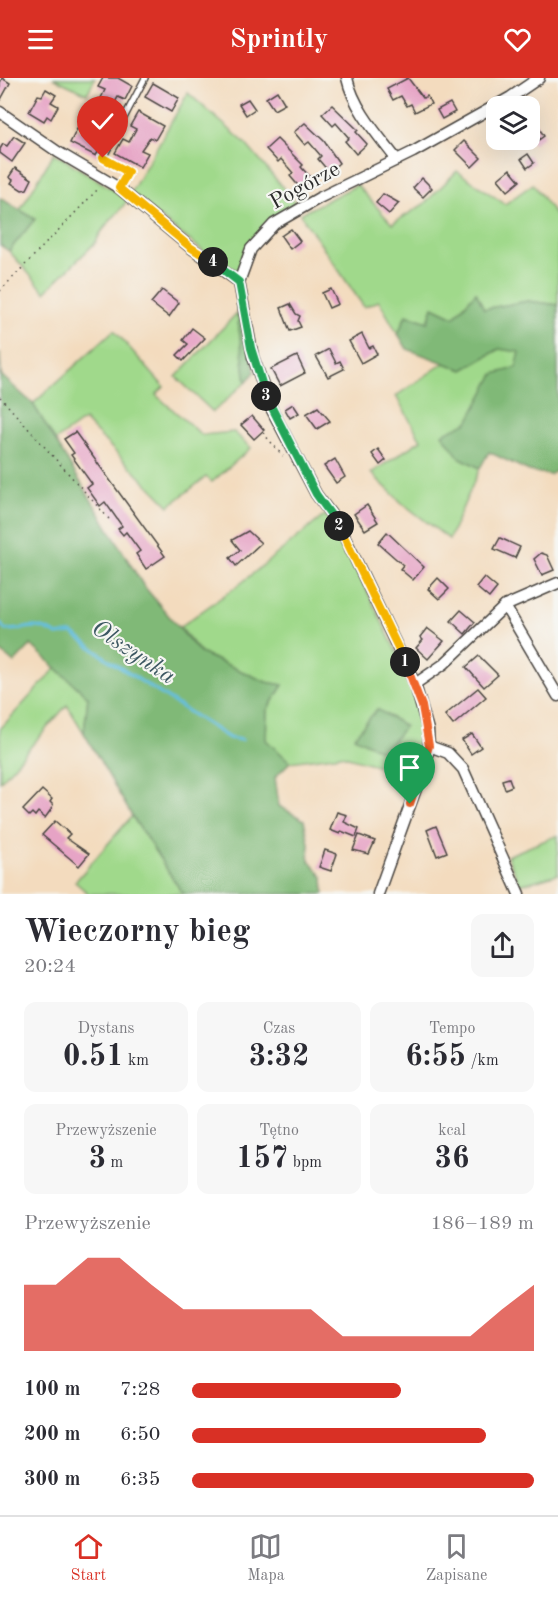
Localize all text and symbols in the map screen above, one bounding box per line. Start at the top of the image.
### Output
icon: menu [24,23,57,56]
icon: heart [501,23,534,56]
text: Sprintly [230,26,328,53]
pin [77,96,128,158]
map controls [486,96,540,150]
button: layers [486,96,540,150]
icon: check [86,105,119,138]
street label: Pogórze [266,158,344,214]
pin: 4 [198,247,228,277]
text: 4 [208,254,218,270]
pin: 3 [251,381,281,411]
text: 3 [261,388,271,404]
pin: 2 [324,511,354,541]
text: 2 [334,518,344,534]
water label: Olszynka [87,616,179,690]
pin: 1 [390,647,420,677]
text: 1 [400,654,410,670]
pin [384,742,435,804]
icon: arrive [393,751,426,784]
button: share [471,914,534,977]
text: Wieczorny bieg [24,916,250,949]
text: 20:24 [24,957,76,977]
text: Dystans [78,1021,135,1037]
text: Czas [263,1021,295,1037]
text: Tempo [429,1021,475,1037]
text: 0.51 [63,1042,124,1072]
text: 3:32 [249,1042,309,1072]
text: 6:55 [405,1042,466,1072]
text: km [124,1053,149,1069]
text: /km [466,1053,499,1069]
text: Przewyższenie [55,1123,157,1139]
text: Tętno [259,1123,299,1139]
text: kcal [438,1123,466,1139]
text: 3 [89,1144,106,1174]
text: 157 [236,1144,288,1174]
text: 36 [435,1144,469,1174]
text: m [106,1155,123,1171]
text: bpm [288,1155,322,1171]
text: Przewyższenie [24,1214,151,1234]
text: 186–189 m [431,1214,534,1234]
text: 100 m [24,1380,80,1400]
text: 7:28 [120,1380,160,1400]
text: 200 m [24,1425,80,1445]
text: 6:50 [120,1425,160,1445]
text: 300 m [24,1470,80,1490]
text: 6:35 [120,1470,160,1490]
tab: Start [71,1530,106,1586]
tab: Mapa [247,1530,285,1586]
tab: Zapisane [426,1530,487,1586]

